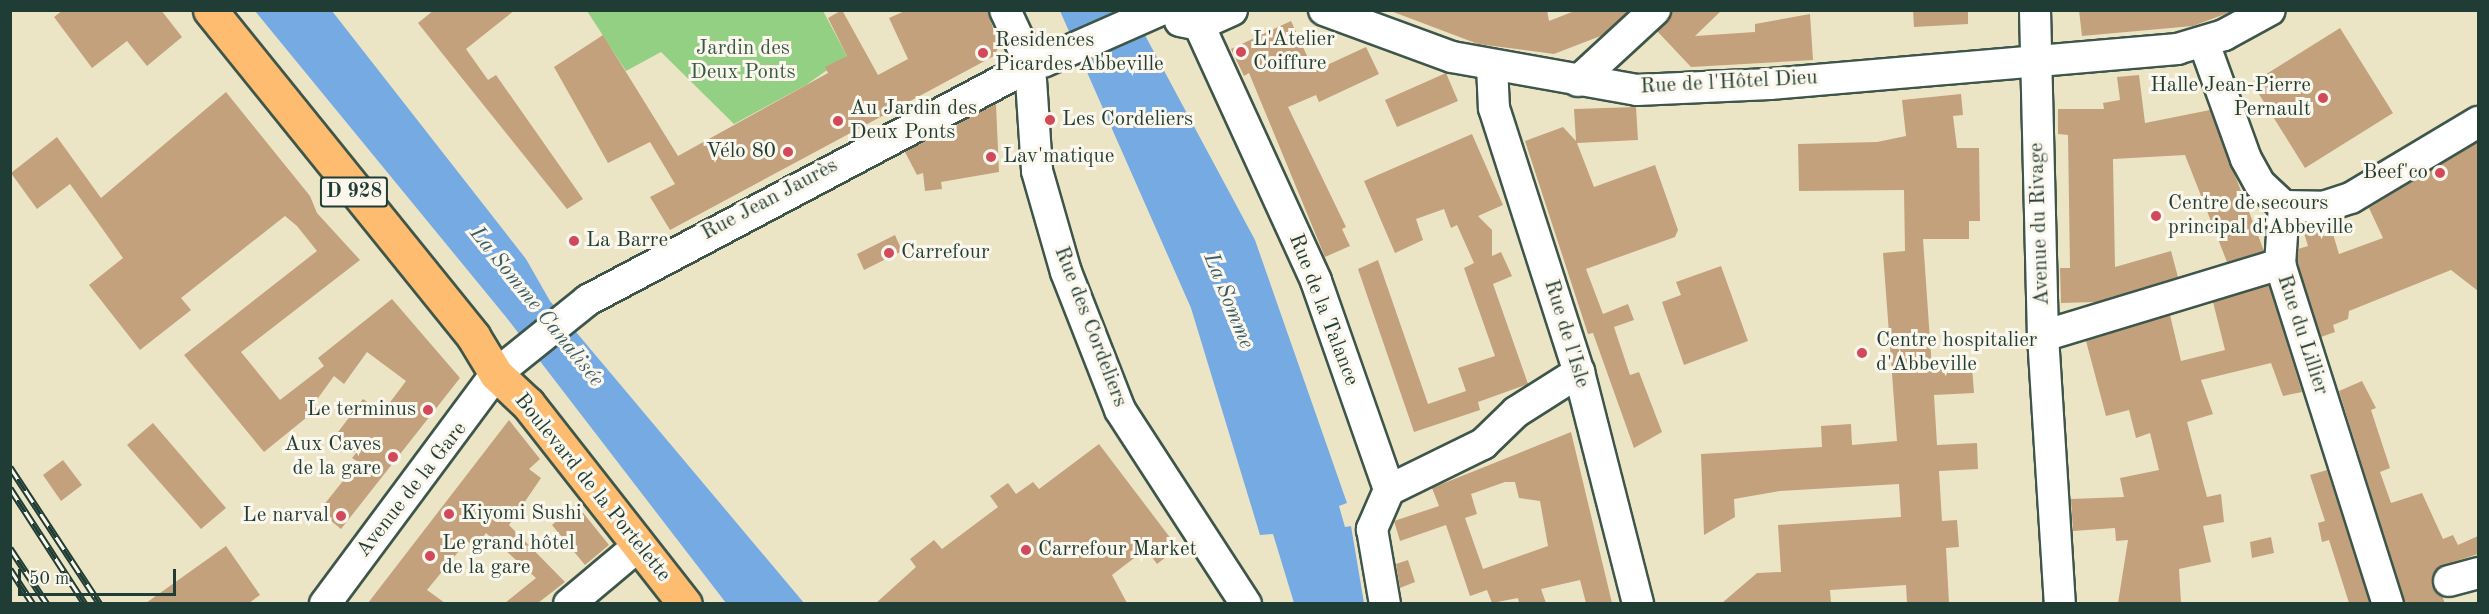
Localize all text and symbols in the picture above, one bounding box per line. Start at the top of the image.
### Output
place label: L'Atelier Coiffure [1253,27,1335,77]
place label: Residences Picardes Abbeville [995,28,1164,78]
park label: Jardin des Deux Ponts [690,36,796,86]
marker: L'Atelier Coiffure [1234,45,1248,59]
marker: Residences Picardes Abbeville [976,46,990,60]
street label: Rue de l'Hôtel Dieu [1640,66,1818,100]
place label: Halle Jean-Pierre Pernault [2150,73,2311,123]
marker: Halle Jean-Pierre Pernault [2316,91,2330,105]
place label: Au Jardin des Deux Ponts [850,96,977,146]
place label: Les Cordeliers [1062,107,1193,133]
marker: Les Cordeliers [1043,113,1057,127]
marker: Au Jardin des Deux Ponts [831,114,845,128]
place label: Vélo 80 [706,139,776,165]
street label: Avenue du Rivage [2025,142,2055,306]
place label: Lav'matique [1003,144,1114,170]
marker: Vélo 80 [781,145,795,159]
marker: Lav'matique [984,150,998,164]
street label: Rue Jean Jaurès [698,154,842,246]
place label: Beef'co [2363,160,2428,186]
marker: Beef'co [2433,166,2447,180]
road number: D 928 [320,175,388,209]
place label: Centre de secours principal d'Abbeville [2168,191,2353,241]
marker: Centre de secours principal d'Abbeville [2149,209,2163,223]
water label: La Somme Canalisée [463,221,609,393]
place label: La Barre [586,228,668,254]
street label: Rue de la Talance [1282,230,1364,390]
marker: La Barre [567,234,581,248]
place label: Carrefour [901,240,989,266]
street label: Rue des Cordeliers [1048,243,1132,411]
marker: Carrefour [882,246,896,260]
water label: La Somme [1197,249,1259,353]
street label: Rue du Lillier [2271,272,2333,398]
street label: Rue de l'Isle [1538,277,1594,391]
place label: Centre hospitalier d'Abbeville [1876,328,2037,378]
marker: Centre hospitalier d'Abbeville [1853,344,1871,362]
street label: Boulevard de la Portelette [508,389,676,587]
place label: Le terminus [307,397,416,423]
marker: Le terminus [421,403,435,417]
street label: Avenue de la Gare [351,417,473,563]
place label: Aux Caves de la gare [284,432,381,482]
marker: Aux Caves de la gare [386,450,400,464]
place label: Kiyomi Sushi [461,501,582,527]
place label: Le narval [243,503,329,529]
marker: Kiyomi Sushi [442,507,456,521]
marker: Le narval [334,509,348,523]
place label: Le grand hôtel de la gare [442,531,575,581]
place label: Carrefour Market [1038,537,1197,563]
marker: Carrefour Market [1019,543,1033,557]
marker: Le grand hôtel de la gare [423,549,437,563]
scale bar [21,557,178,595]
text: 50 m [29,570,69,588]

